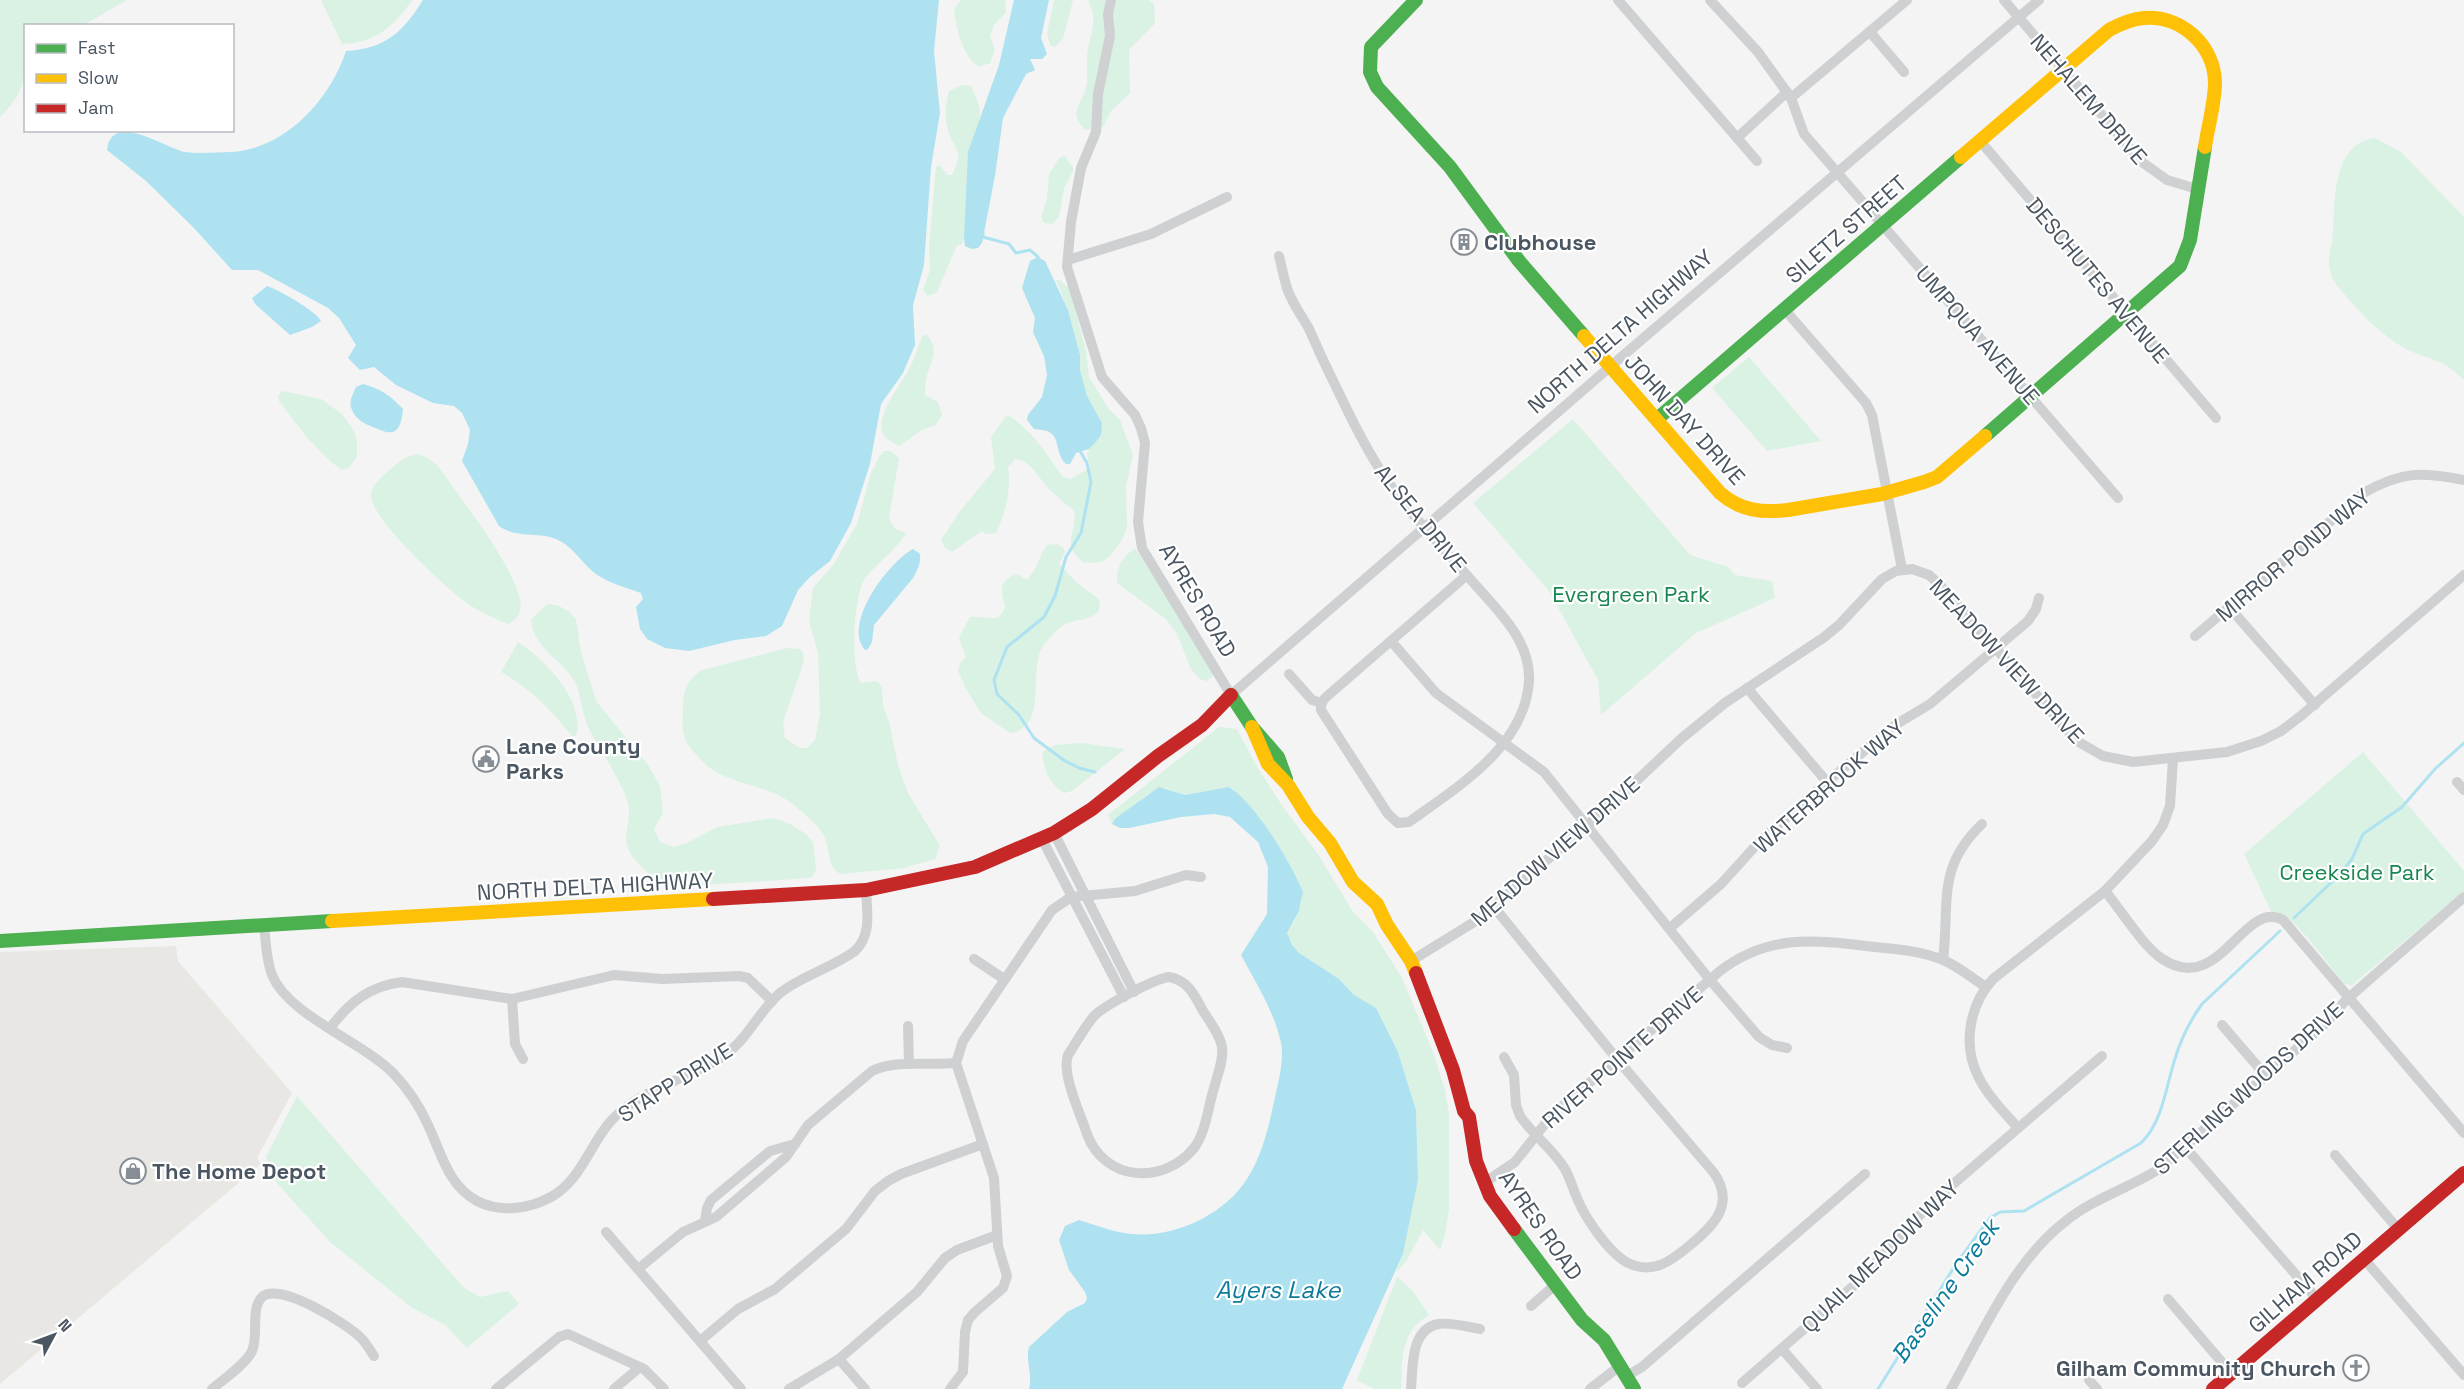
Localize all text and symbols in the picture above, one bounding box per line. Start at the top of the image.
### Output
legend [24,24,234,132]
street label: NEHALEM DRIVE [2025,28,2153,170]
text: Fast [78,36,115,59]
text: Slow [78,66,119,89]
text: Jam [78,96,114,119]
street label: SILETZ STREET [1779,169,1913,289]
street label: DESCHUTES AVENUE [2020,191,2176,369]
building icon: Clubhouse [1449,227,1479,257]
place label: Clubhouse [1484,228,1596,256]
street label: NORTH DELTA HIGHWAY [1522,242,1719,419]
street label: UMPQUA AVENUE [1910,260,2046,410]
street label: JOHN DAY DRIVE [1619,347,1751,491]
street label: ALSEA DRIVE [1369,458,1473,578]
street label: MIRROR POND WAY [2210,482,2376,628]
street label: AYRES ROAD [1153,538,1243,662]
street label: MEADOW VIEW DRIVE [1924,573,2090,749]
park label: Evergreen Park [1552,580,1710,608]
street label: WATERBROOK WAY [1748,712,1911,859]
place label: Lane County Parks [506,732,641,785]
public building icon: Lane County Parks [471,744,501,774]
street label: MEADOW VIEW DRIVE [1465,770,1645,932]
park label: Creekside Park [2279,858,2435,886]
street label: NORTH DELTA HIGHWAY [476,866,714,906]
street label: RIVER POINTE DRIVE [1536,980,1708,1134]
street label: STERLING WOODS DRIVE [2147,995,2349,1181]
street label: STAPP DRIVE [612,1036,738,1128]
shop icon: The Home Depot [118,1156,148,1186]
place label: The Home Depot [152,1157,326,1185]
street label: AYRES ROAD [1493,1165,1589,1285]
street label: QUAIL MEADOW WAY [1795,1173,1965,1339]
water label: Baseline Creek [1884,1211,2008,1369]
street label: GILHAM ROAD [2242,1225,2368,1339]
water label: Ayers Lake [1215,1274,1341,1305]
north arrow [24,1305,84,1365]
text: N [53,1315,76,1336]
church icon: Gilham Community Church [2341,1353,2371,1383]
place label: Gilham Community Church [2056,1354,2336,1382]

